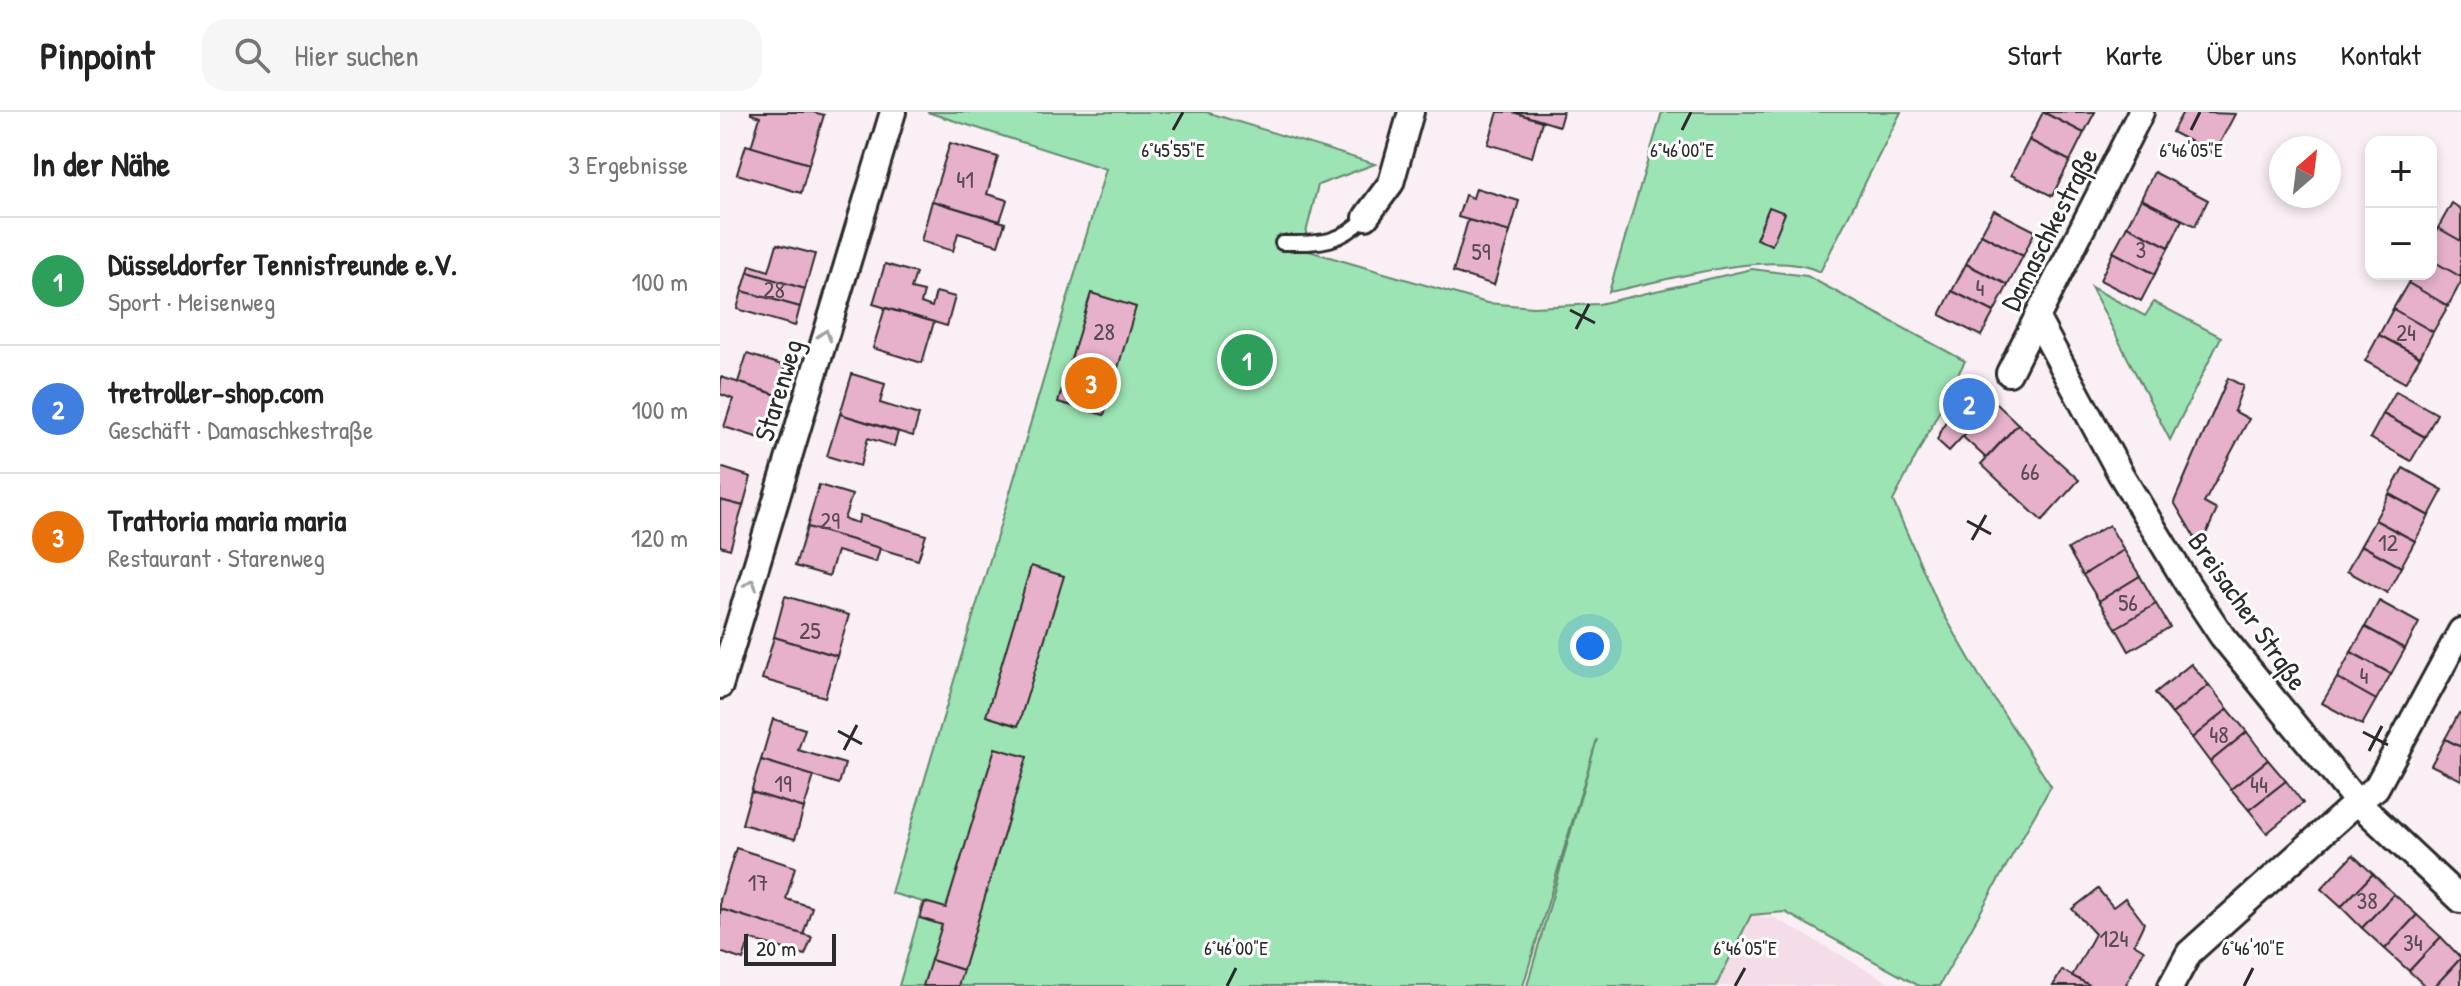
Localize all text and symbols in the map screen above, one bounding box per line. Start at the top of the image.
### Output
search box [202,19,762,91]
text: Pinpoint [40,29,154,81]
icon: search [230,33,274,77]
text: Hier suchen [294,35,419,75]
text: Start [2008,36,2061,74]
text: Karte [2105,36,2163,74]
text: Über uns [2207,36,2297,74]
text: Kontakt [2341,36,2421,74]
text: 6°45'55"E [1141,136,1205,163]
text: 6°46'00"E [1650,136,1714,163]
text: 6°46'05"E [2159,136,2223,163]
north arrow [2269,136,2341,208]
map controls [2365,136,2437,280]
button: + [2365,136,2437,208]
text: In der Nähe [32,141,170,187]
street label: Damaschkestraße [1992,141,2106,317]
text: 3 Ergebnisse [568,147,688,182]
house number: 41 [956,163,974,195]
button: − [2365,208,2437,280]
house number: 3 [2136,233,2146,265]
house number: 59 [1472,235,1491,267]
text: Düsseldorfer Tennisfreunde e.V. [108,244,457,284]
text: 1 [53,264,63,299]
text: 100 m [632,264,688,299]
house number: 4 [1976,271,1985,303]
house number: 28 [763,273,785,305]
text: Sport · Meisenweg [108,284,275,319]
house number: 28 [1093,315,1115,347]
house number: 24 [2396,316,2416,348]
one-way arrow [816,329,832,343]
pin: 1 [1221,330,1273,390]
street label: Starenweg [745,334,811,446]
pin: 3 [1065,353,1117,413]
text: tretroller-shop.com [108,372,324,412]
pin: 2 [1943,374,1995,434]
text: 2 [52,392,64,427]
text: 100 m [632,392,688,427]
text: Geschäft · Damaschkestraße [108,412,373,447]
house number: 66 [2020,455,2040,487]
text: Trattoria maria maria [108,500,346,540]
house number: 29 [820,504,840,536]
text: 3 [52,520,64,555]
text: 120 m [631,520,688,555]
street label: Breisacher Straße [2179,524,2317,698]
house number: 12 [2378,526,2398,558]
text: Restaurant · Starenweg [108,540,325,575]
one-way arrow [741,578,757,592]
house number: 56 [2118,586,2138,618]
house number: 25 [799,614,821,646]
your location [1570,626,1610,666]
house number: 4 [2360,659,2369,691]
house number: 48 [2209,718,2229,750]
house number: 19 [774,767,792,799]
house number: 44 [2250,768,2268,800]
house number: 17 [748,866,768,898]
house number: 38 [2356,884,2378,916]
house number: 124 [2100,922,2128,954]
house number: 34 [2403,926,2423,958]
scale bar [744,930,836,966]
text: 20 m [756,933,796,963]
text: 6°46'00"E [1204,934,1268,961]
text: 6°46'05"E [1713,934,1777,961]
text: 6°46'10"E [2222,934,2284,961]

